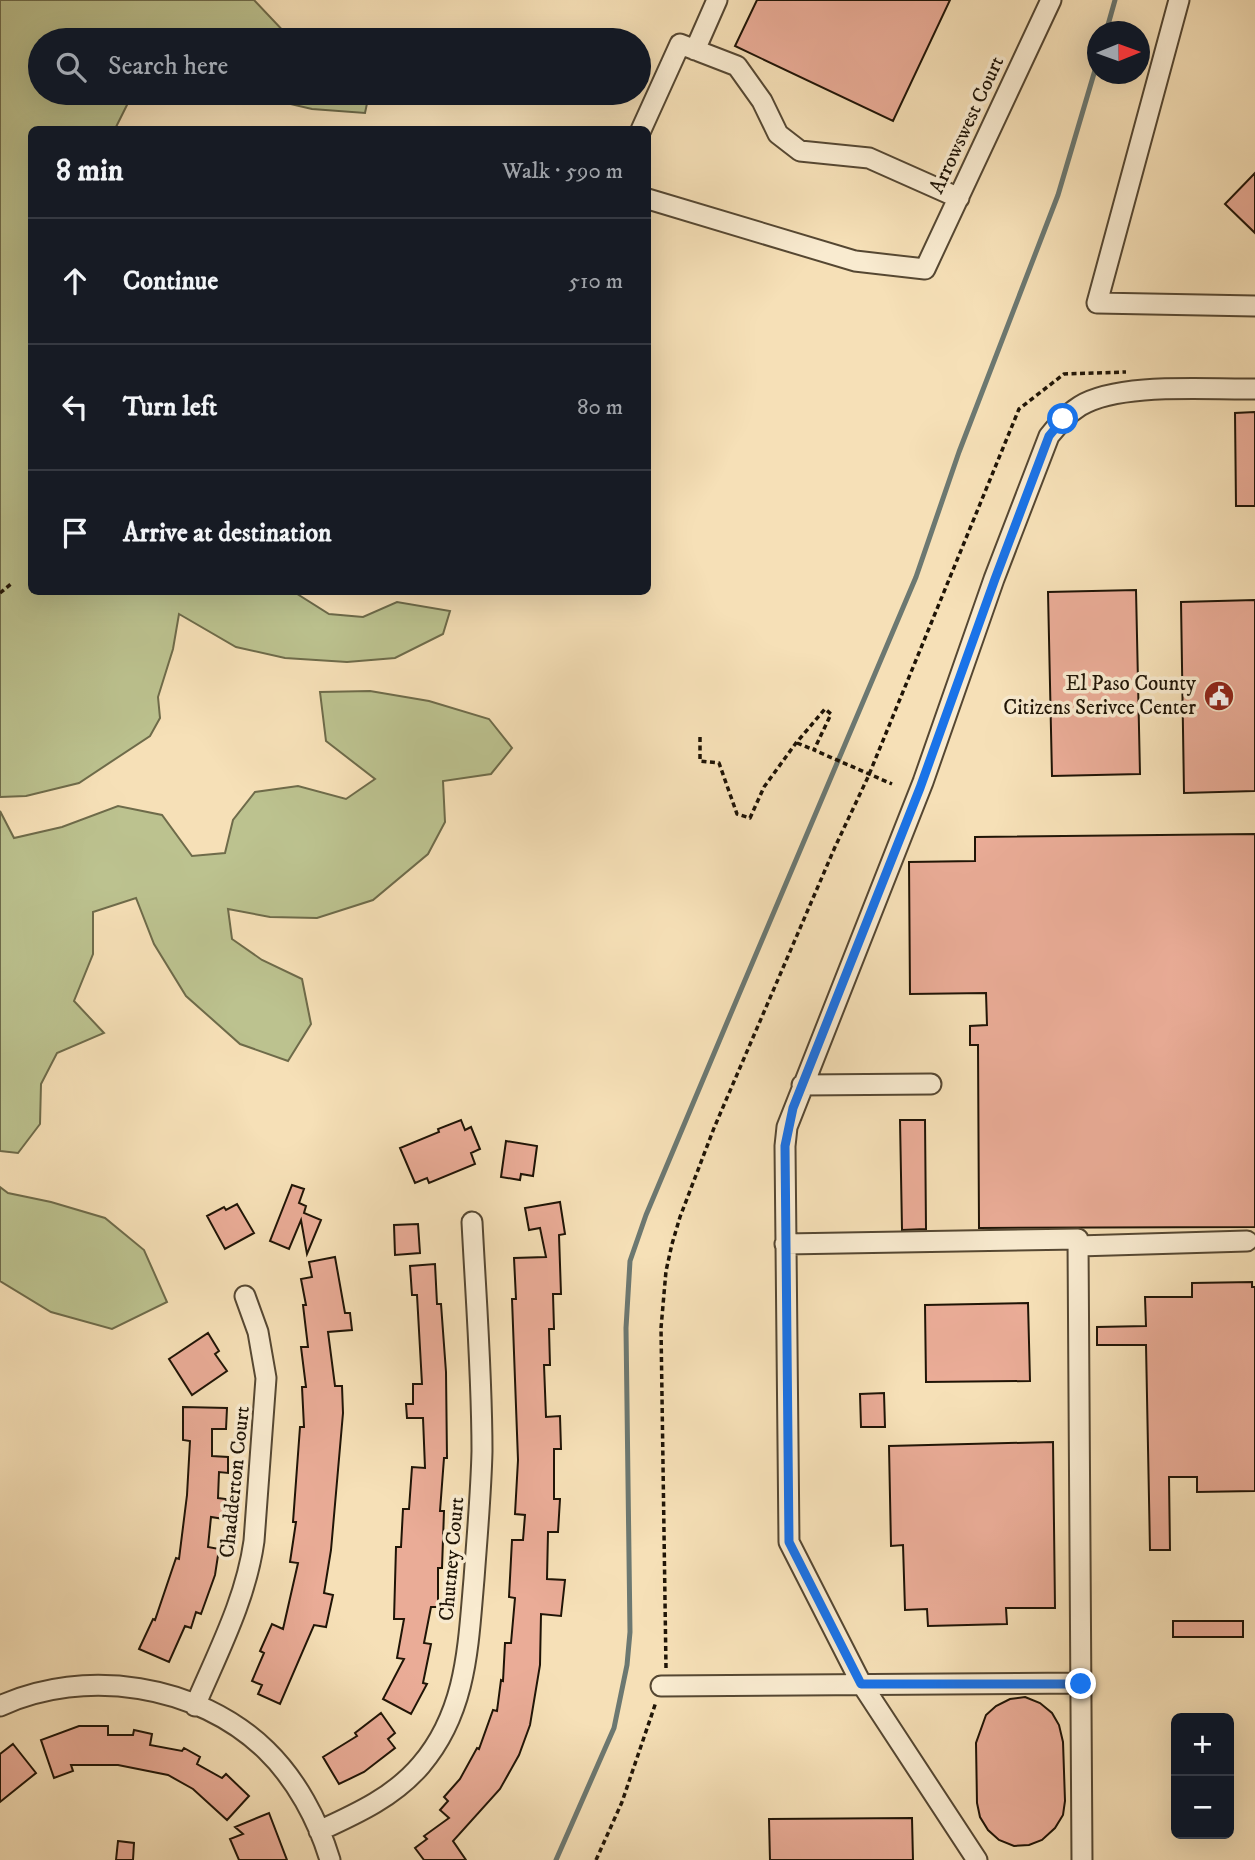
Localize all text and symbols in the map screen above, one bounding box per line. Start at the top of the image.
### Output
north arrow [1087,21,1150,84]
search box [28,28,651,105]
icon: search [52,48,90,86]
text: Search here [108,50,228,83]
street label: Arrowswest Court [924,52,1010,198]
text: 8 min [56,153,123,190]
text: Walk · 590 m [502,157,623,186]
icon: ahead [56,262,94,300]
text: Continue [123,265,218,298]
text: 510 m [569,267,623,296]
icon: left [56,388,94,426]
text: Turn left [123,391,217,424]
text: 80 m [577,393,623,422]
route start [1047,403,1078,434]
icon: arrive [56,514,94,552]
text: Arrive at destination [123,517,332,550]
place label: El Paso County Citizens Serivce Center [1003,671,1197,721]
public building icon: El Paso County Citizens Serivce Center [1202,679,1236,713]
street label: Chadderton Court [214,1404,256,1559]
street label: Chutney Court [434,1496,470,1622]
route end [1065,1668,1096,1699]
map controls [1171,1713,1234,1839]
button: + [1171,1713,1234,1776]
button: − [1171,1776,1234,1839]

